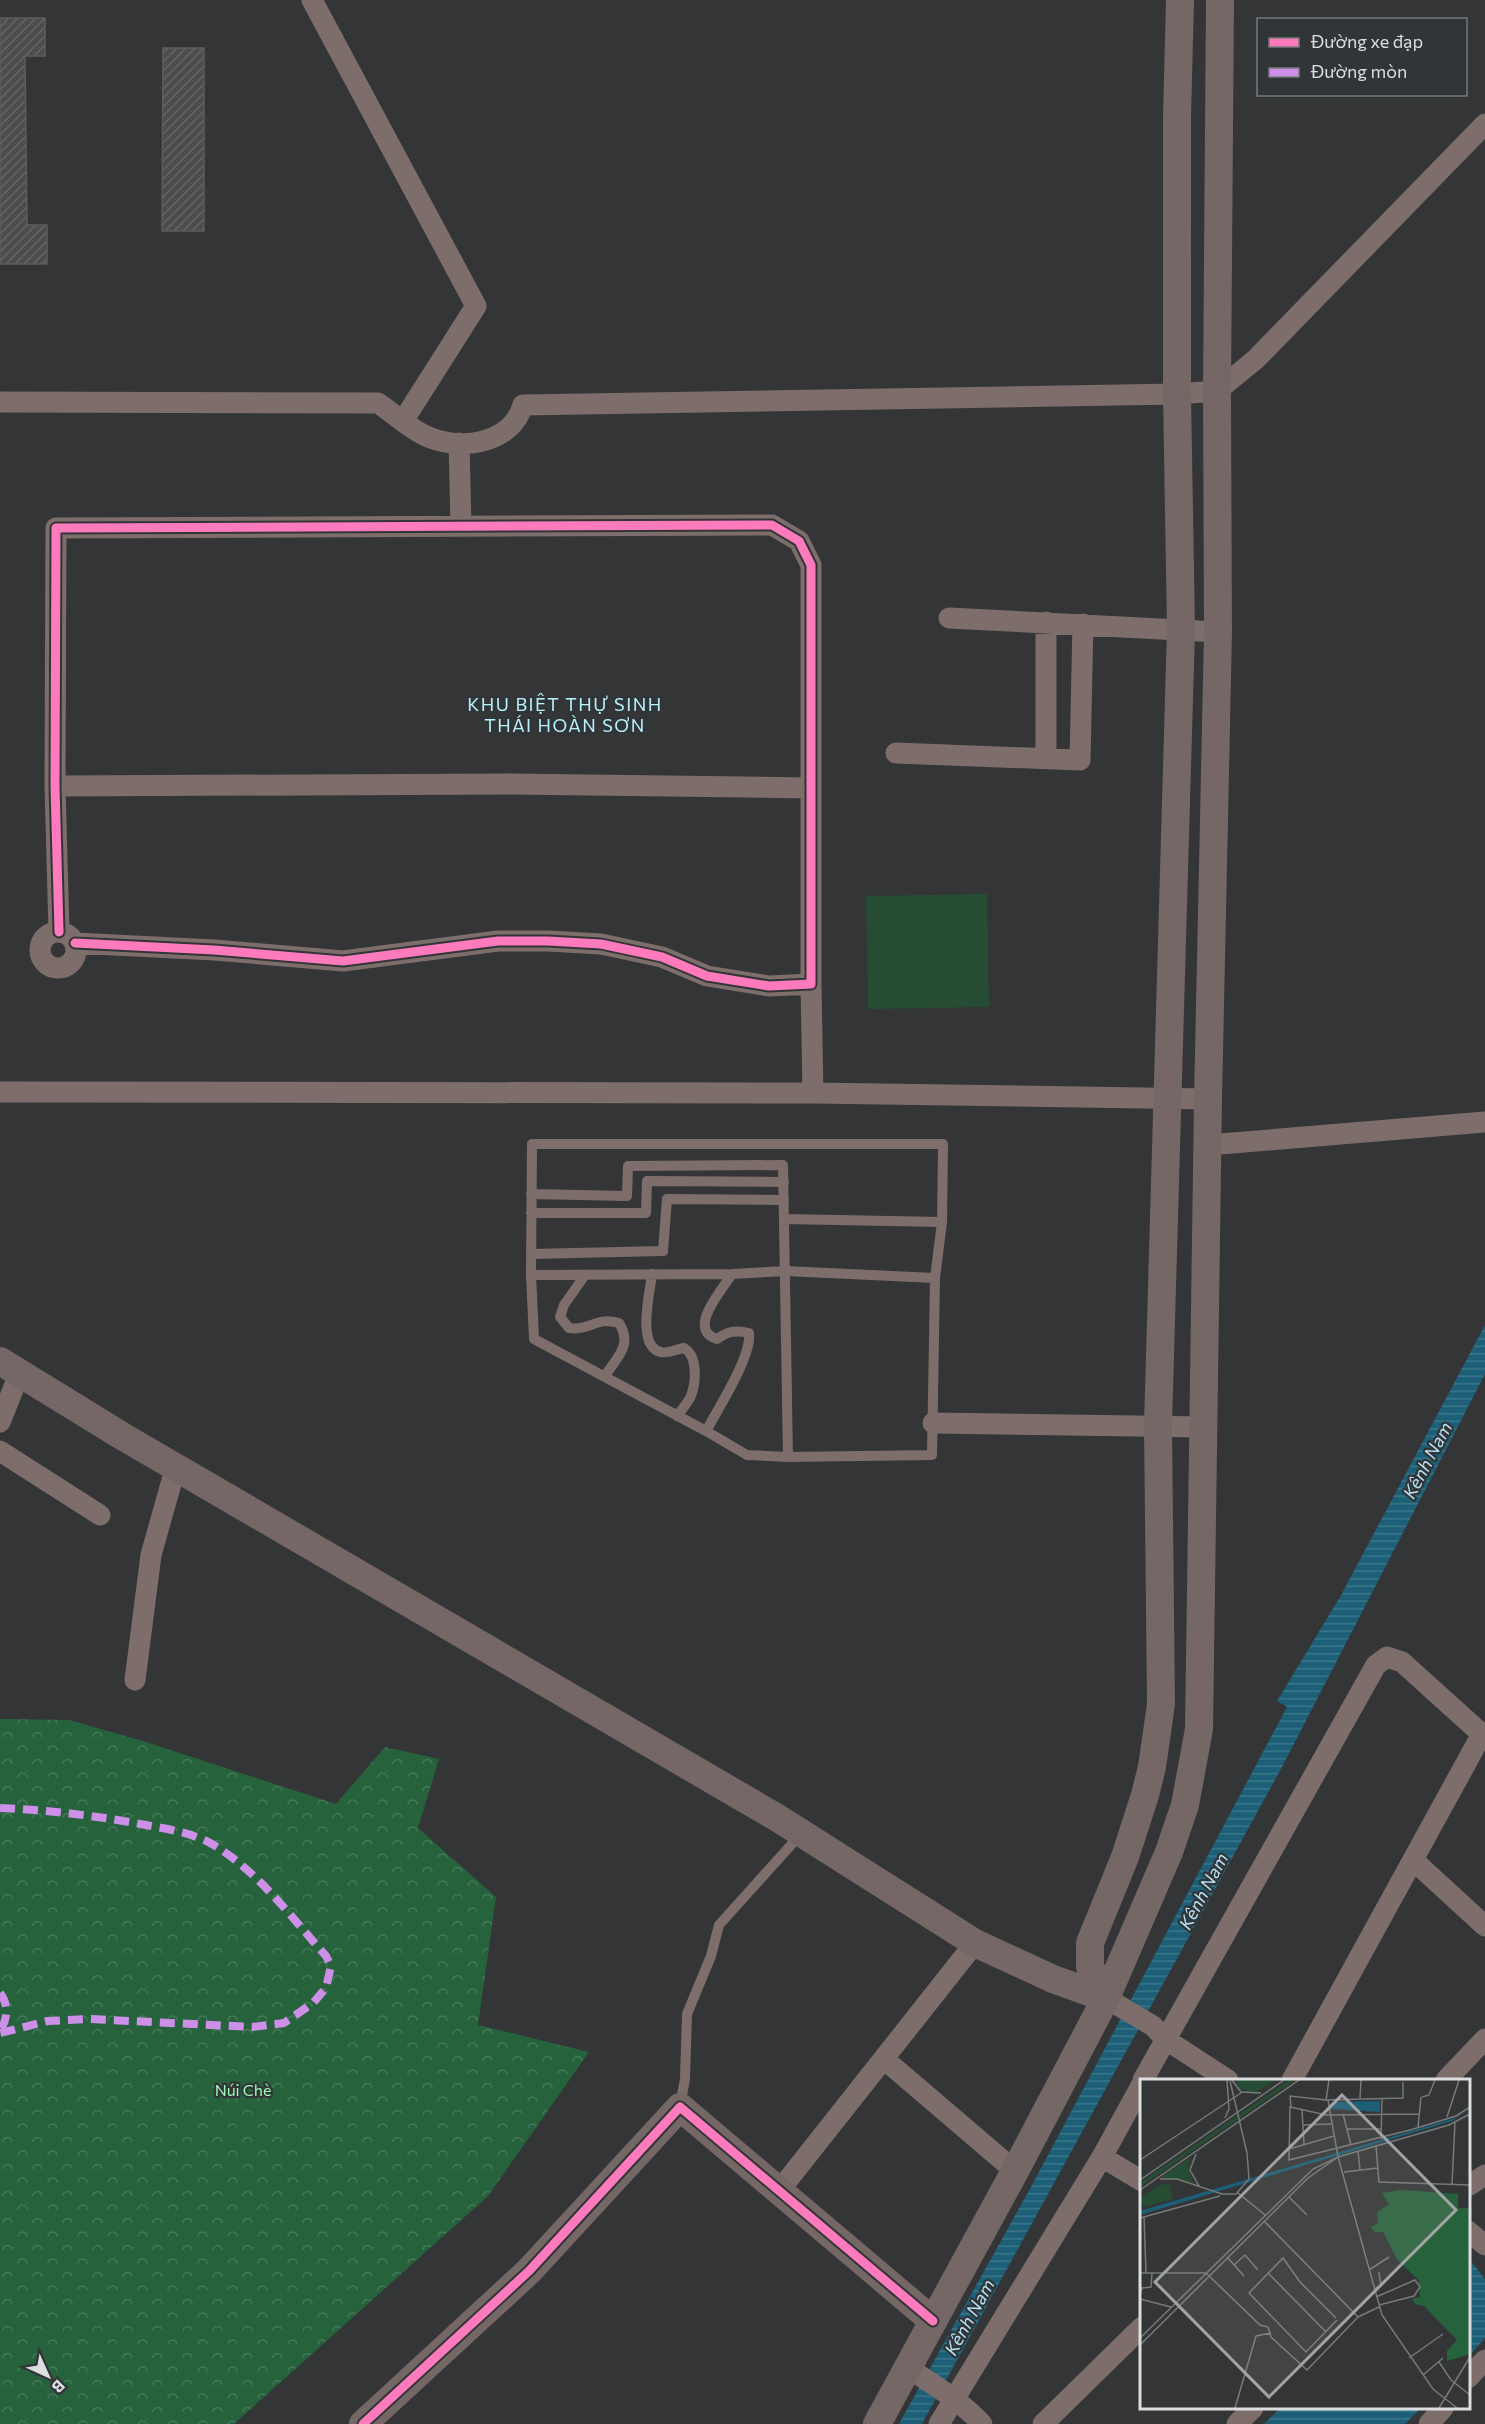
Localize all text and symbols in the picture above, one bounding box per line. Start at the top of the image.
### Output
legend [1257,18,1467,96]
text: Đường xe đạp [1310,30,1423,52]
text: Đường mòn [1310,60,1407,82]
district label: KHU BIỆT THỰ SINH THÁI HOÀN SƠN [467,693,663,736]
water label: Kênh Nam [1398,1418,1456,1502]
water label: Kênh Nam [1174,1849,1232,1933]
inset map [1140,2079,1470,2409]
park label: Núi Chè [215,2080,271,2099]
water label: Kênh Nam [939,2275,999,2359]
north arrow [18,2346,78,2406]
text: B [48,2376,69,2398]

